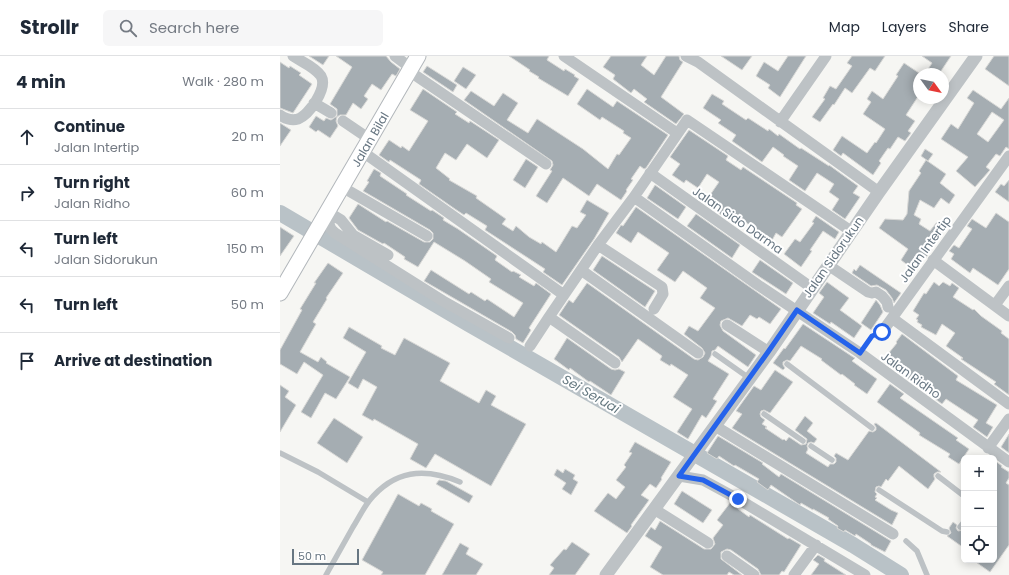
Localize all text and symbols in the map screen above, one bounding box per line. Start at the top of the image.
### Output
search box [103,10,383,46]
text: Strollr [20,14,79,41]
icon: search [117,17,139,39]
text: Search here [149,17,239,38]
text: Map [829,17,860,37]
text: Layers [882,17,926,37]
text: Share [948,17,989,37]
north arrow [913,68,949,104]
text: 4 min [16,70,66,94]
text: Walk · 280 m [182,72,264,91]
street label: Jalan Bilal [347,109,392,170]
text: Continue [54,116,125,137]
icon: ahead [16,126,38,148]
text: 20 m [231,127,264,146]
text: Jalan Intertip [54,138,139,157]
text: Turn right [54,172,130,193]
icon: right [16,182,38,204]
street label: Jalan Sido Darma [689,182,787,258]
text: 60 m [231,183,264,202]
text: Jalan Ridho [54,194,130,213]
street label: Jalan Intertip [895,212,955,286]
street label: Jalan Sidorukun [799,213,867,301]
text: Turn left [54,228,118,249]
icon: left [16,238,38,260]
text: 150 m [227,239,264,258]
text: Jalan Sidorukun [54,250,158,269]
icon: left [16,294,38,316]
text: Turn left [54,294,118,315]
text: 50 m [231,295,264,314]
route start [873,323,891,341]
street label: Jalan Ridho [878,348,945,403]
icon: arrive [16,350,38,372]
text: Arrive at destination [54,350,212,371]
water label: Sei Seruai [559,370,624,418]
map controls [961,455,997,563]
button: + [961,455,997,491]
route end [729,490,747,508]
button: − [961,491,997,527]
button: locate [961,527,997,563]
scale bar [292,547,359,566]
text: 50 m [298,548,326,564]

